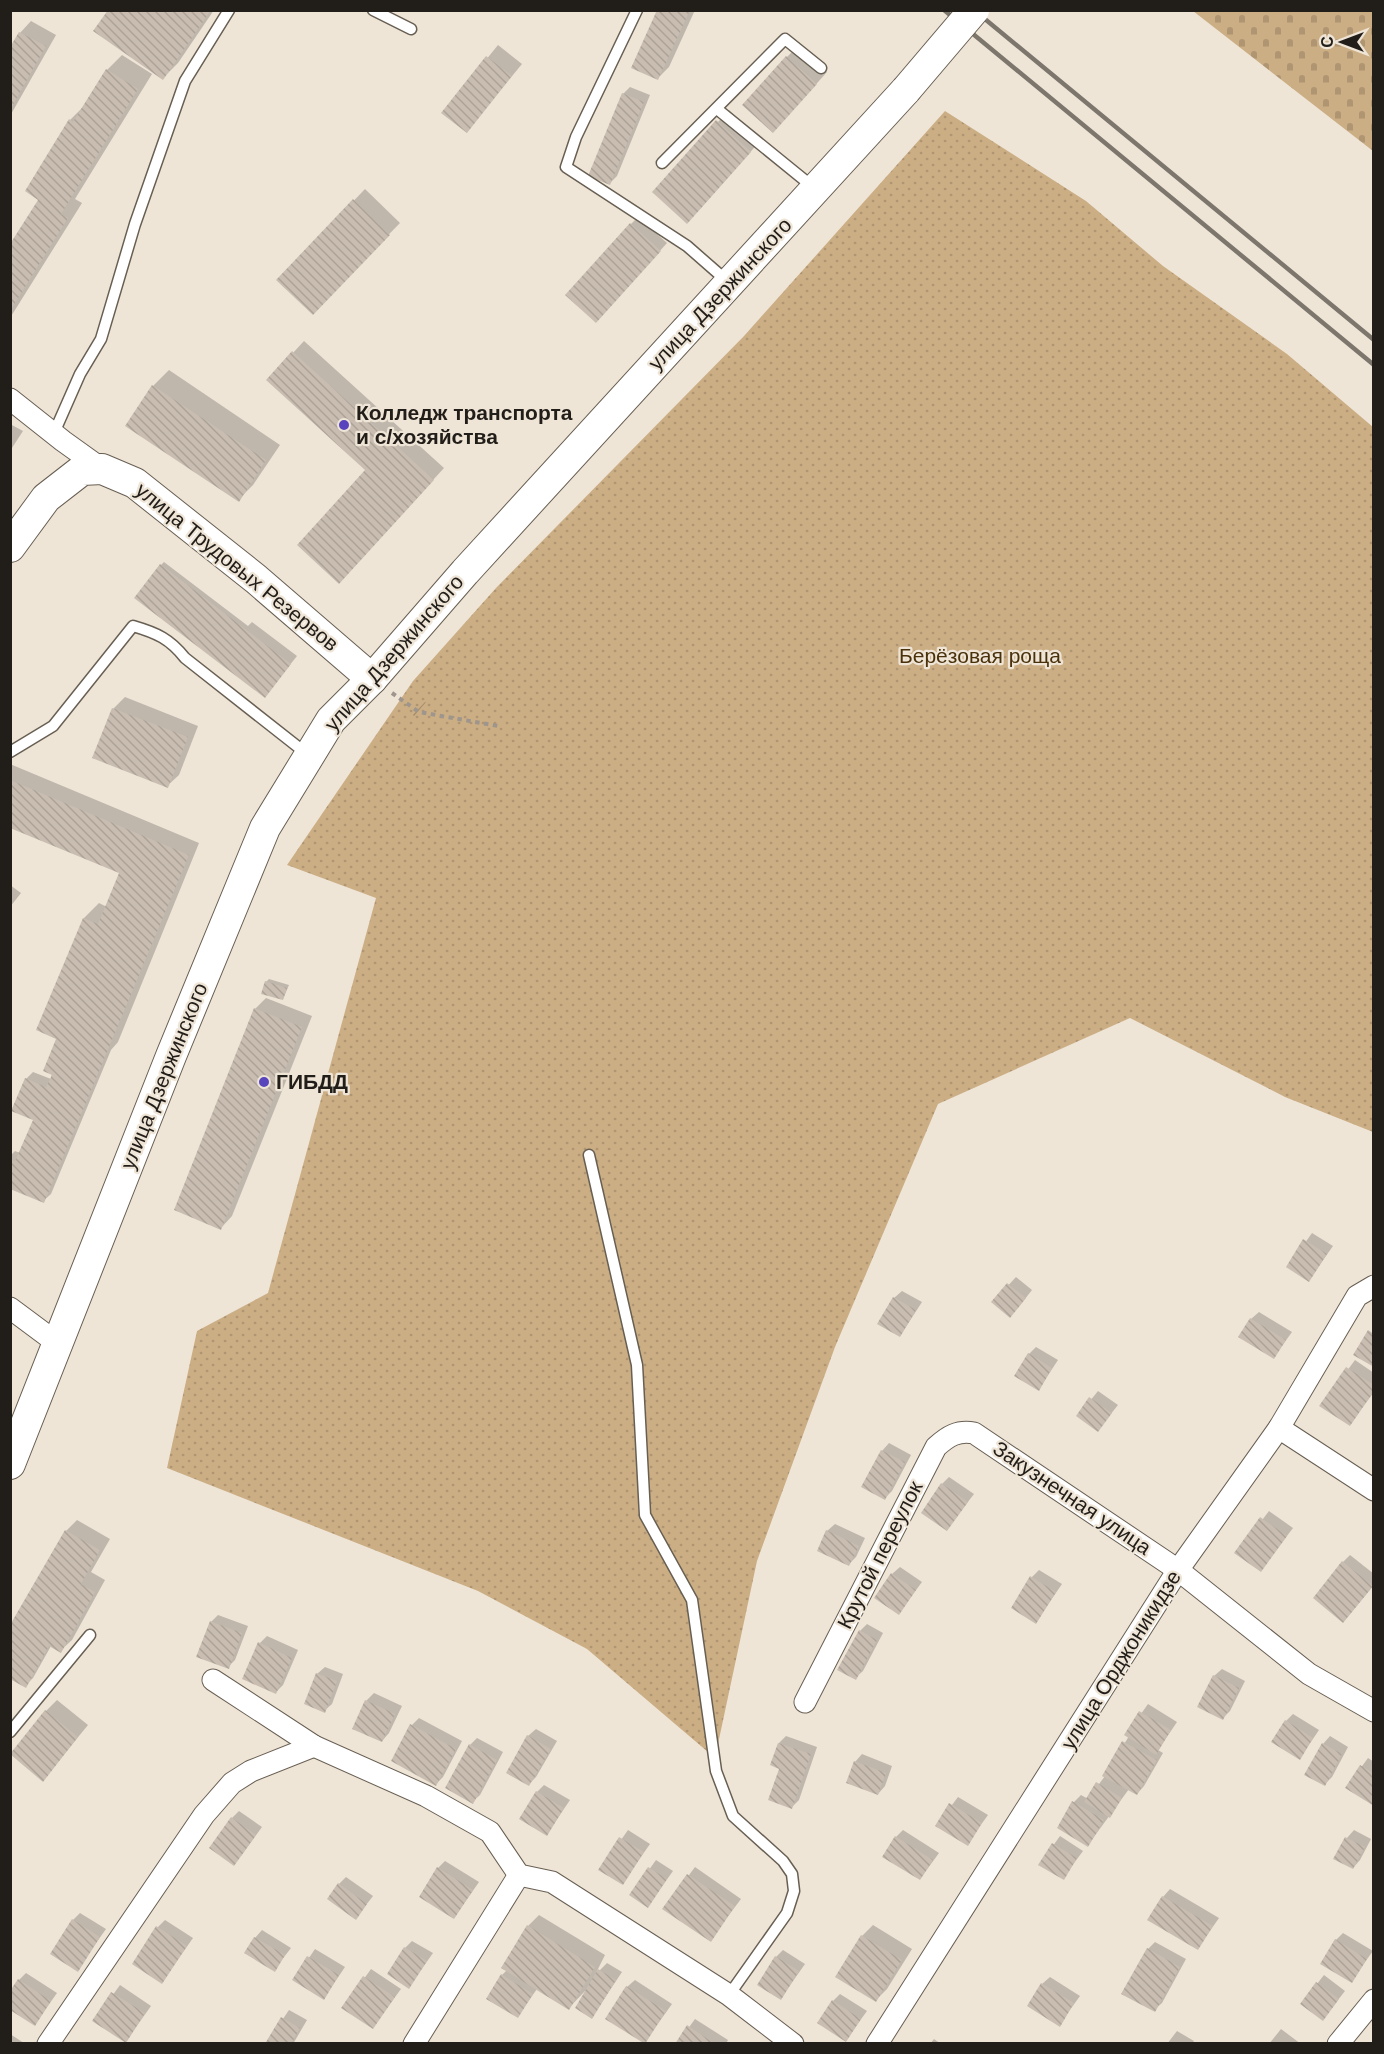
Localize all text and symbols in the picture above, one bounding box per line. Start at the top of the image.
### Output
north arrow [1312,12,1372,72]
text: С [1319,36,1336,48]
street label: улица Дзержинского [643,213,796,374]
place label: Колледж транспорта и с/хозяйства [356,401,573,448]
marker: Колледж транспорта и с/хозяйства [337,418,351,432]
street label: улица Трудовых Резервов [131,478,343,655]
street label: улица Дзержинского [320,570,468,735]
park label: Берёзовая роща [899,644,1061,667]
street label: улица Дзержинского [116,979,211,1172]
place label: ГИБДД [276,1070,348,1093]
marker: ГИБДД [257,1075,271,1089]
street label: Закузнечная улица [989,1436,1156,1559]
street label: Крутой переулок [832,1476,927,1632]
street label: улица Орджоникидзе [1056,1566,1185,1753]

